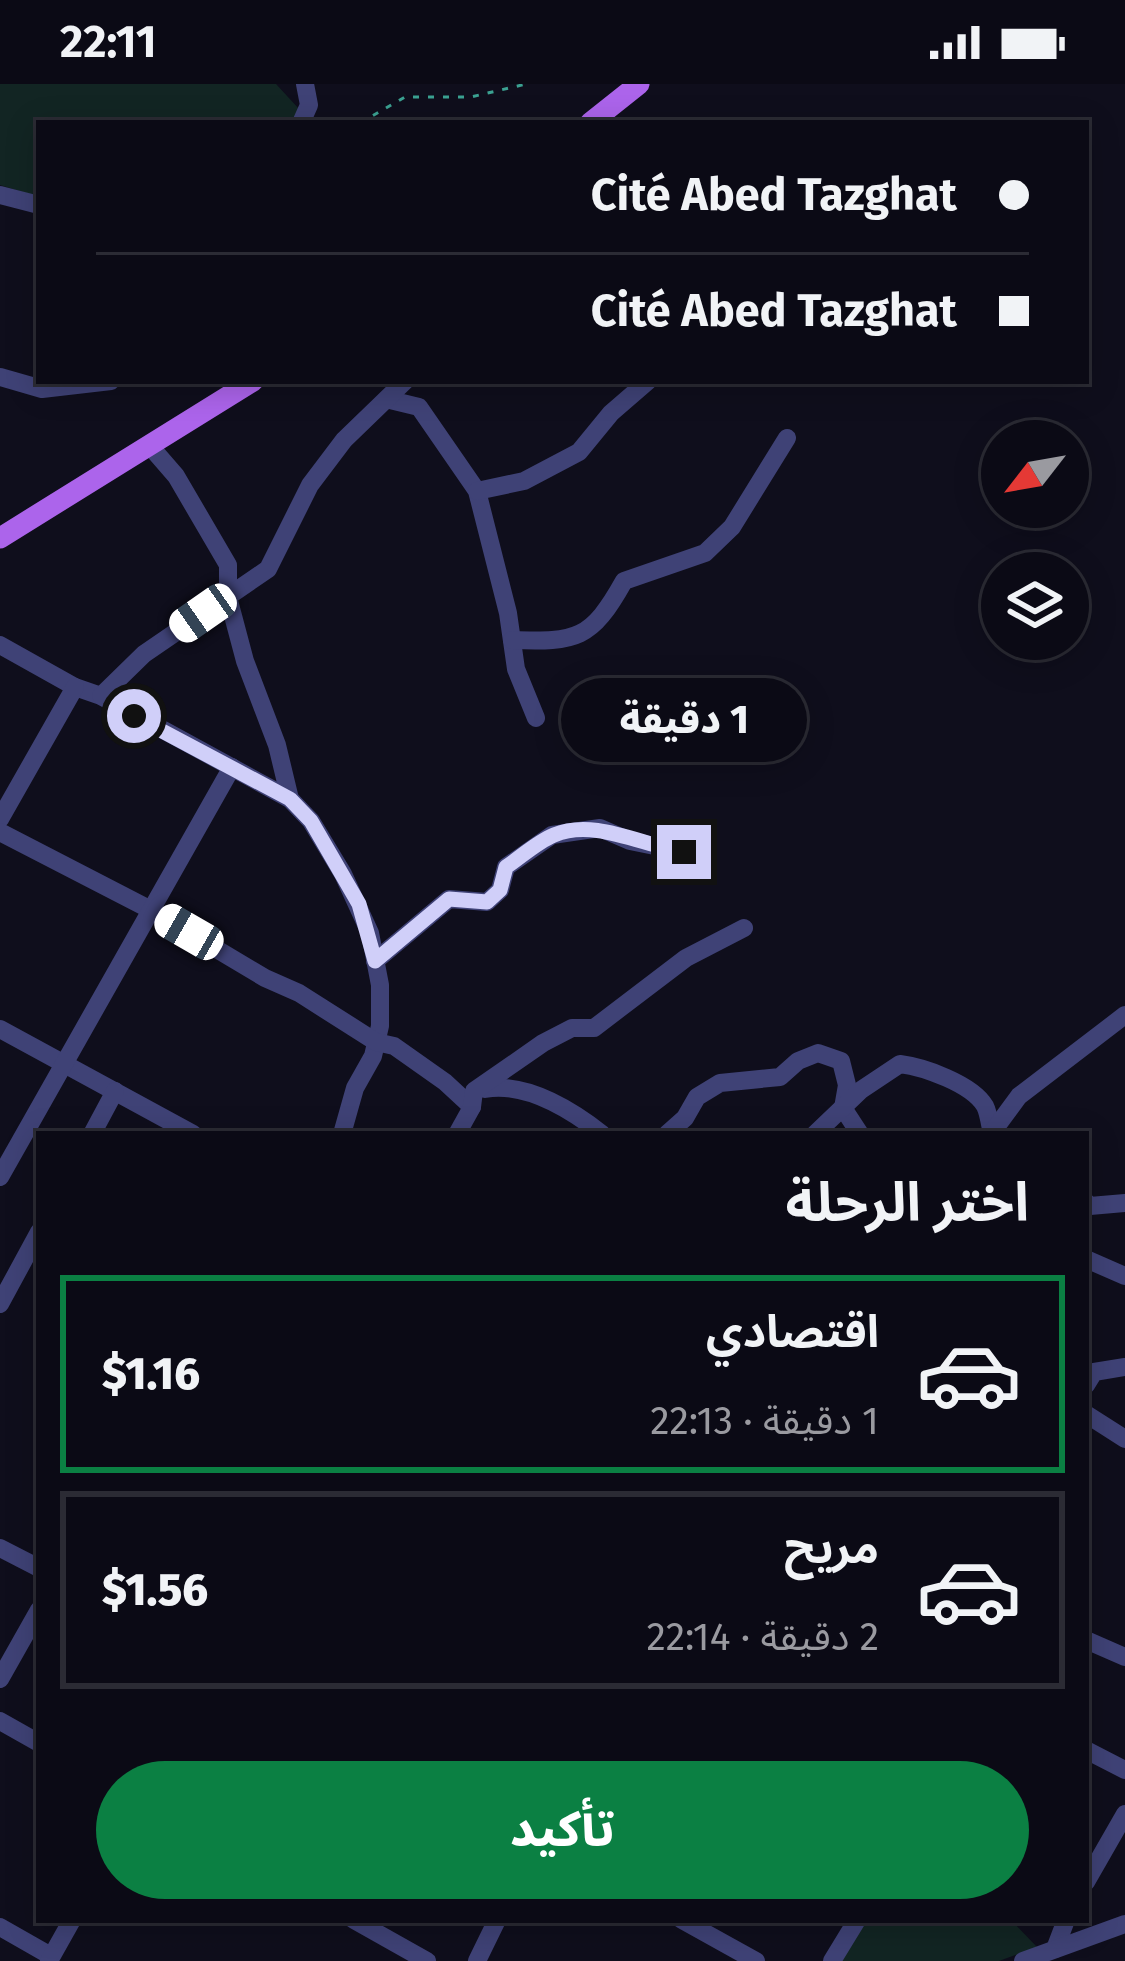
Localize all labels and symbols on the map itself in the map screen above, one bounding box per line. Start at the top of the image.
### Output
north arrow [981,420,1089,528]
car [163,578,243,648]
callout: 1 دقيقة [561,678,807,762]
route start [107,689,161,743]
route end [657,825,711,879]
car [149,898,229,966]

